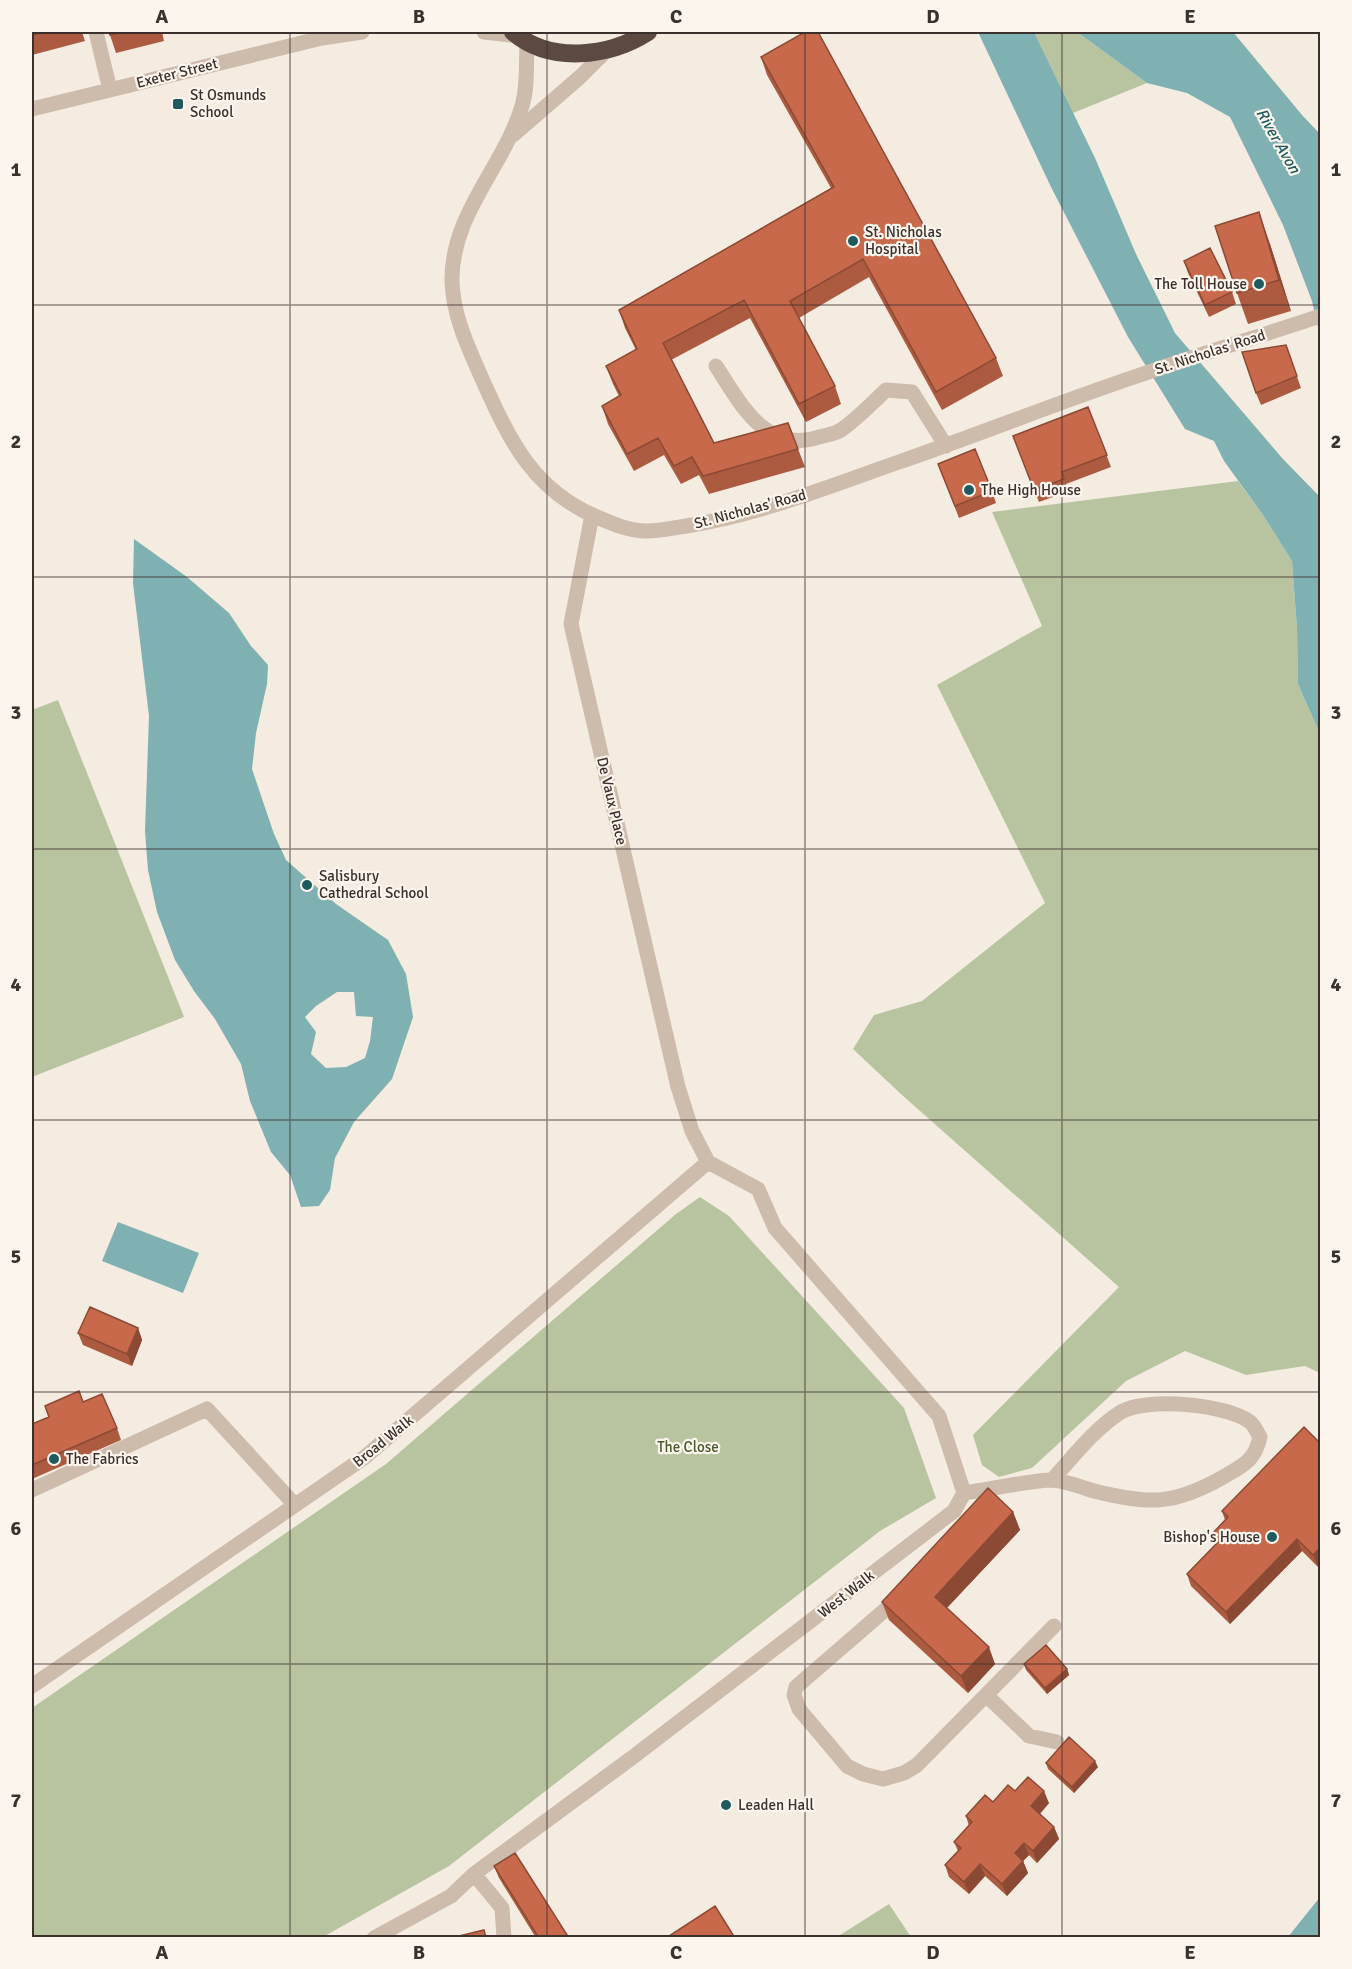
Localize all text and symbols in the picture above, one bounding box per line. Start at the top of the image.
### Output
text: A [156,4,169,29]
text: B [413,4,425,29]
text: C [670,4,682,29]
text: D [926,4,940,29]
text: E [1184,4,1196,29]
street label: Exeter Street [134,54,220,92]
place label: St Osmunds School [190,86,267,121]
marker: St Osmunds School [171,97,185,111]
water label: River Avon [1251,105,1305,178]
text: 1 [11,157,22,182]
text: 1 [1331,157,1342,182]
place label: St. Nicholas Hospital [865,223,942,258]
marker: St. Nicholas Hospital [846,234,860,248]
place label: The Toll House [1155,275,1247,293]
marker: The Toll House [1252,277,1266,291]
street label: St. Nicholas' Road [1152,326,1268,378]
text: 2 [11,429,21,454]
text: 2 [1331,429,1341,454]
place label: The High House [981,481,1081,499]
marker: The High House [962,483,976,497]
street label: St. Nicholas' Road [692,485,808,533]
text: 3 [11,700,21,725]
text: 3 [1331,700,1341,725]
street label: De Vaux Place [593,755,631,847]
place label: Salisbury Cathedral School [319,867,429,902]
marker: Salisbury Cathedral School [300,878,314,892]
text: 4 [11,972,22,997]
text: 4 [1331,972,1342,997]
text: 5 [11,1244,21,1269]
text: 5 [1331,1244,1341,1269]
street label: Broad Walk [349,1411,417,1471]
park label: The Close [657,1438,719,1456]
place label: The Fabrics [66,1450,139,1468]
marker: The Fabrics [47,1452,61,1466]
text: 6 [11,1516,22,1541]
text: 6 [1331,1516,1342,1541]
place label: Bishop's House [1163,1528,1260,1546]
marker: Bishop's House [1265,1530,1279,1544]
street label: West Walk [814,1566,878,1622]
text: 7 [11,1788,22,1813]
text: 7 [1331,1788,1342,1813]
place label: Leaden Hall [738,1796,814,1814]
marker: Leaden Hall [719,1798,733,1812]
text: A [156,1940,169,1965]
text: B [413,1940,425,1965]
text: C [670,1940,682,1965]
text: D [926,1940,940,1965]
text: E [1184,1940,1196,1965]

